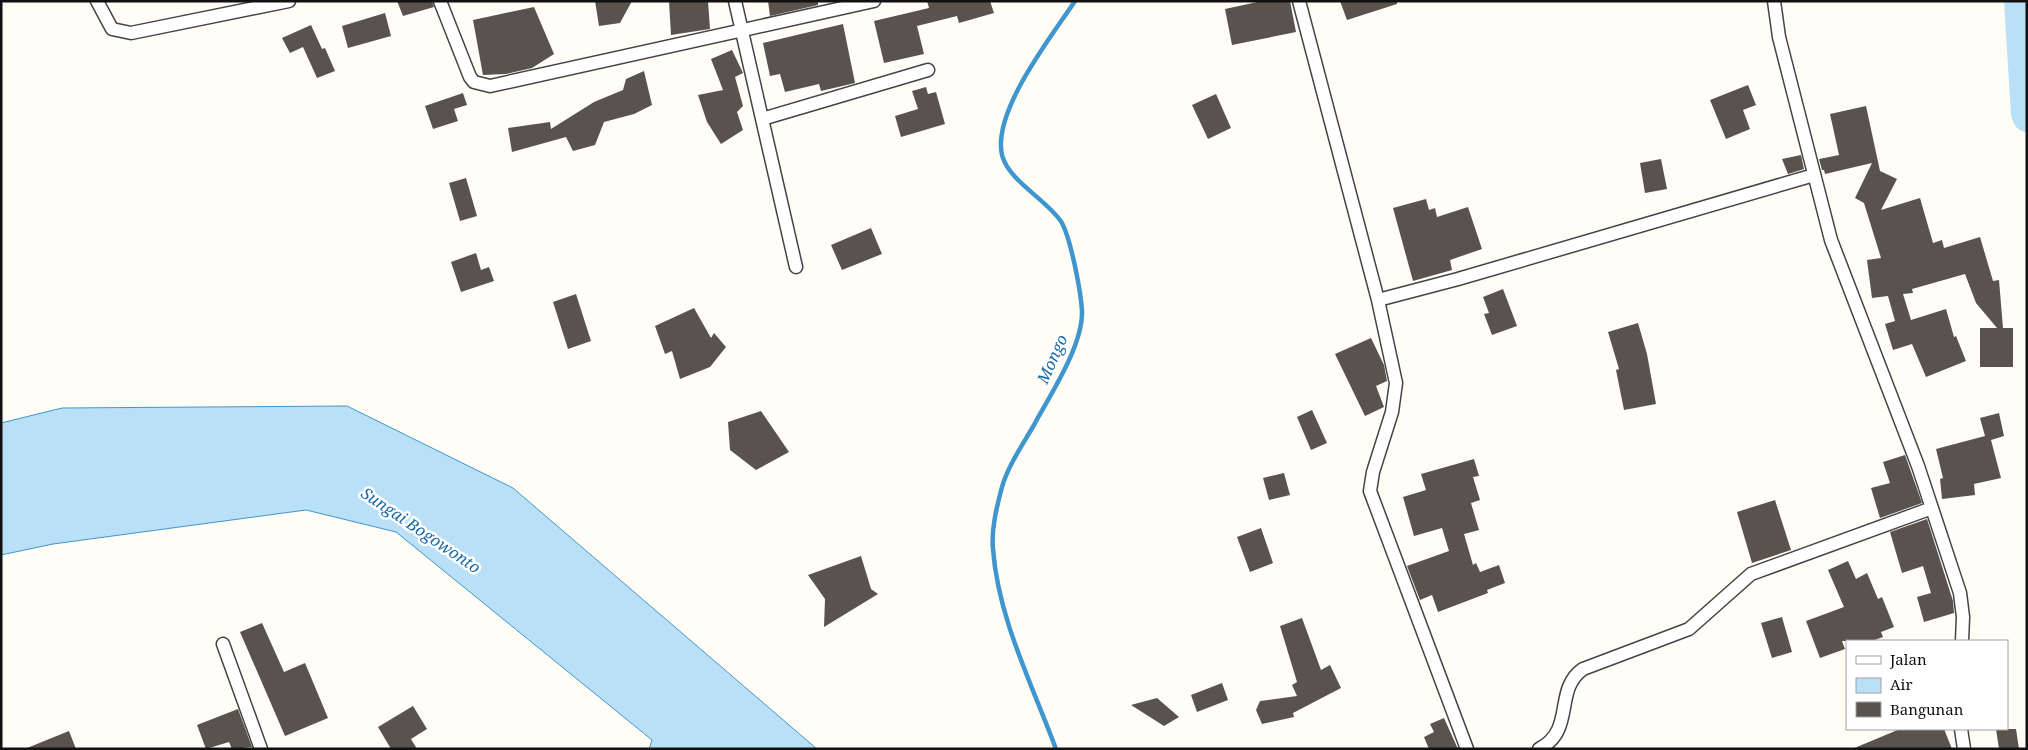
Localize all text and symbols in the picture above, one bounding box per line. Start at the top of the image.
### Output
water label: Mongo [1031,331,1073,388]
water label: Sungai Bogowonto [357,482,485,578]
legend [1846,640,2008,730]
text: Jalan [1889,649,1927,669]
text: Air [1890,674,1912,694]
text: Bangunan [1890,699,1964,719]

